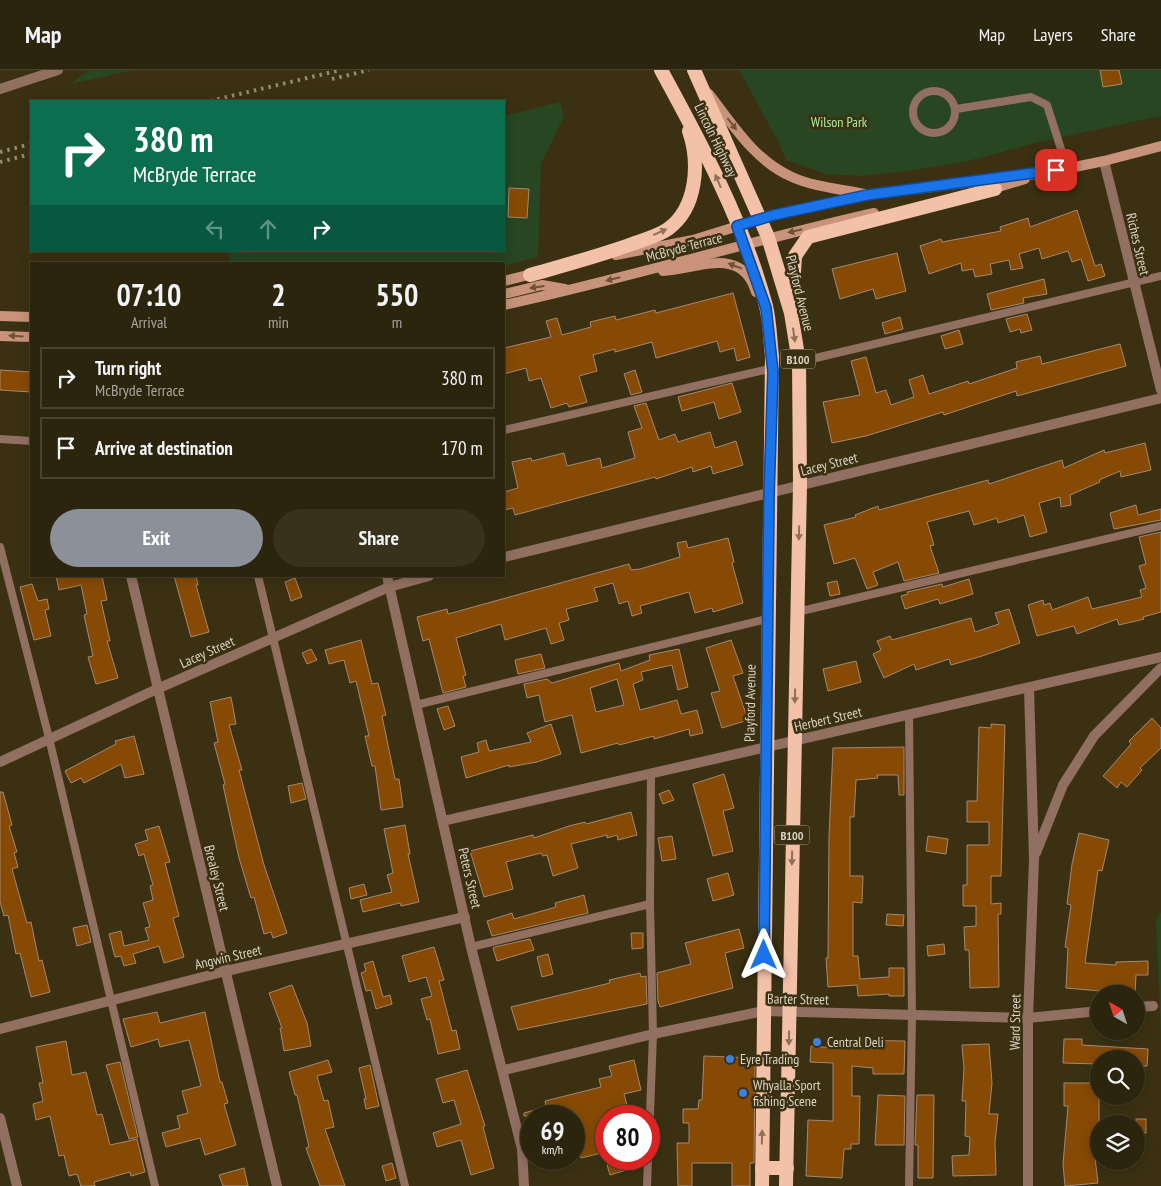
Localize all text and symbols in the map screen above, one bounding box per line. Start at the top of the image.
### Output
text: Map [25,19,62,50]
text: Map [979,23,1005,46]
text: Layers [1033,23,1073,46]
text: Share [1101,23,1136,46]
street label: Lincoln Highway [690,100,742,181]
park label: Wilson Park [811,113,868,131]
text: 380 m [133,116,214,162]
one-way arrow [727,117,737,131]
icon: right [50,120,115,185]
pin [1035,149,1077,191]
icon: arrive [1042,156,1070,184]
text: McBryde Terrace [133,160,256,188]
one-way arrow [714,173,722,188]
street label: Riches Street [1122,211,1154,277]
icon: left [201,215,229,243]
icon: ahead [254,215,282,243]
icon: right [307,215,335,243]
one-way arrow [788,227,803,235]
street label: McBryde Terrace [644,228,724,266]
one-way arrow [653,228,667,236]
street label: Playford Avenue [782,253,818,333]
one-way arrow [727,262,742,270]
text: 07:10 [117,275,181,314]
text: 2 [271,275,286,314]
text: 550 [375,275,418,314]
one-way arrow [606,275,621,283]
one-way arrow [529,283,545,291]
text: Arrival [131,312,167,332]
text: min [268,312,289,332]
text: m [392,312,402,332]
one-way arrow [791,327,799,343]
one-way arrow [7,332,23,340]
road number: B100 [780,350,816,368]
text: Turn right [95,356,161,380]
icon: right [52,364,80,392]
text: 380 m [441,366,483,390]
text: McBryde Terrace [95,380,185,400]
icon: arrive [52,434,80,462]
text: Arrive at destination [95,436,233,460]
text: 170 m [441,436,483,460]
street label: Lacey Street [799,448,860,480]
button: Exit [50,509,263,567]
button: Share [273,509,485,567]
one-way arrow [795,526,803,542]
street label: Lacey Street [177,632,237,672]
street label: Playford Avenue [740,664,760,742]
one-way arrow [791,688,799,704]
street label: Herbert Street [792,702,864,736]
road number: B100 [774,826,810,844]
street label: Brealey Street [200,843,234,913]
street label: Peters Street [454,846,486,910]
one-way arrow [788,851,796,867]
position arrow [737,928,789,980]
street label: Angwin Street [193,941,263,973]
north arrow [1090,985,1145,1040]
map controls [1090,985,1145,1170]
street label: Barter Street [767,989,829,1009]
street label: Ward Street [1006,994,1024,1050]
one-way arrow [785,1031,793,1047]
place label: Central Deli [827,1033,884,1051]
marker: Central Deli [811,1036,823,1048]
place label: Eyre Trading [740,1050,799,1068]
button: search [1090,1050,1145,1105]
marker: Eyre Trading [724,1053,736,1065]
place label: Whyalla Sport fishing Scene [753,1076,821,1110]
marker: Whyalla Sport fishing Scene [737,1087,749,1099]
speed limit sign: 80 [595,1105,660,1170]
text: 69 [541,1115,564,1147]
button: layers [1090,1115,1145,1170]
one-way arrow [759,1129,767,1145]
text: km/h [542,1142,563,1157]

